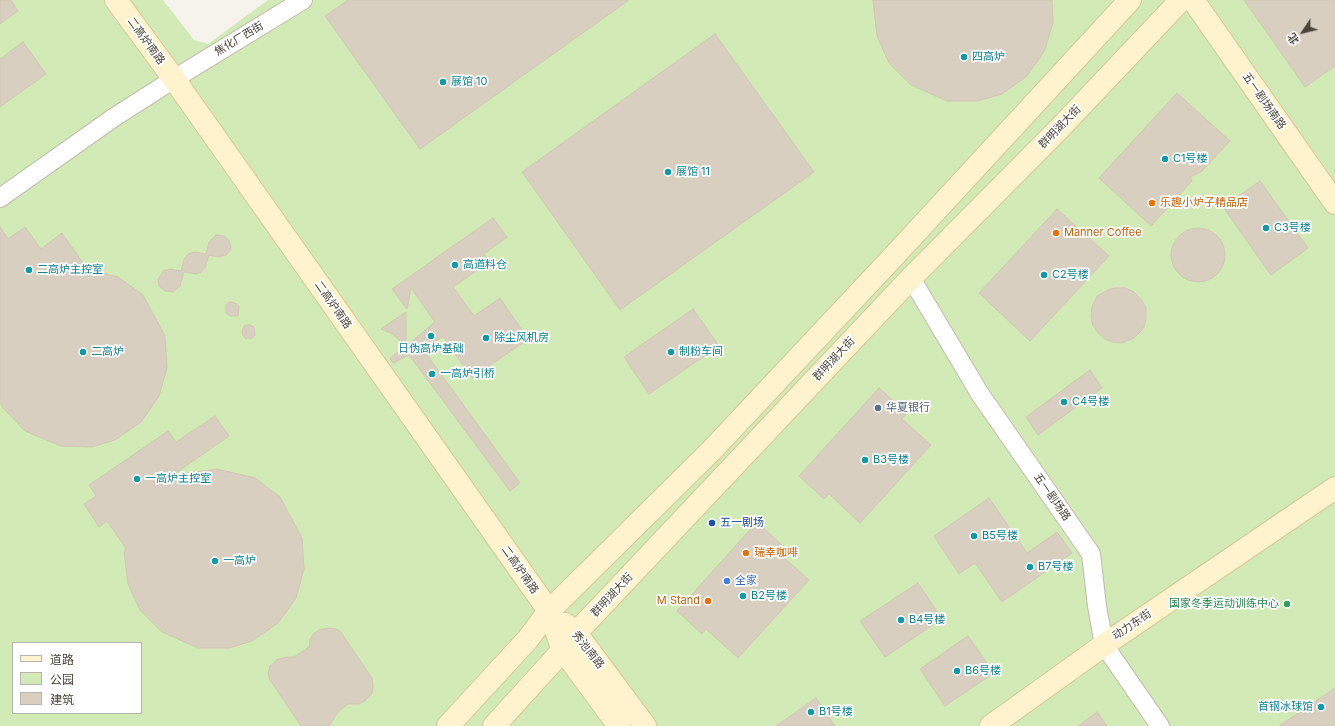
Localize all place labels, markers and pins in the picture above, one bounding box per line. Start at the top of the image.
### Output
place label: 四高炉 [972,50,1005,64]
marker: 四高炉 [959,52,969,62]
place label: 展馆 10 [451,75,488,89]
marker: 展馆 10 [438,77,448,87]
place label: C1号楼 [1173,152,1208,166]
marker: C1号楼 [1160,154,1170,164]
place label: 展馆 11 [676,165,710,179]
marker: 展馆 11 [663,167,673,177]
place label: 乐趣小炉子精品店 [1160,196,1248,210]
marker: 乐趣小炉子精品店 [1147,198,1157,208]
place label: C3号楼 [1274,221,1311,235]
marker: C3号楼 [1261,223,1271,233]
place label: Manner Coffee [1064,226,1142,240]
marker: Manner Coffee [1051,228,1061,238]
place label: 高道料仓 [463,258,507,272]
marker: 高道料仓 [450,260,460,270]
place label: 二高炉主控室 [37,263,103,277]
marker: 二高炉主控室 [24,265,34,275]
place label: C2号楼 [1052,268,1089,282]
marker: C2号楼 [1039,270,1049,280]
marker: 日伪高炉基础 [426,331,436,341]
place label: 除尘风机房 [494,331,549,345]
marker: 除尘风机房 [481,333,491,343]
place label: 日伪高炉基础 [398,342,464,356]
place label: 二高炉 [91,345,124,359]
place label: 制粉车间 [679,345,723,359]
marker: 二高炉 [78,347,88,357]
marker: 制粉车间 [666,347,676,357]
place label: 一高炉引桥 [440,367,495,381]
marker: 一高炉引桥 [427,369,437,379]
place label: C4号楼 [1072,395,1109,409]
marker: C4号楼 [1059,397,1069,407]
place label: 华夏银行 [886,401,930,415]
marker: 华夏银行 [873,403,883,413]
place label: B3号楼 [873,453,909,467]
marker: B3号楼 [860,455,870,465]
place label: 一高炉主控室 [145,472,211,486]
marker: 一高炉主控室 [132,474,142,484]
place label: 五一剧场 [720,516,764,530]
marker: 五一剧场 [707,518,717,528]
place label: B5号楼 [982,529,1018,543]
marker: B5号楼 [969,531,979,541]
place label: 瑞幸咖啡 [754,546,798,560]
marker: 瑞幸咖啡 [741,548,751,558]
place label: 一高炉 [223,554,256,568]
marker: 一高炉 [210,556,220,566]
place label: B7号楼 [1038,560,1073,574]
marker: B7号楼 [1025,562,1035,572]
place label: 全家 [735,574,757,588]
marker: 全家 [722,576,732,586]
place label: B2号楼 [751,589,787,603]
marker: B2号楼 [738,591,748,601]
place label: M Stand [657,594,700,608]
marker: M Stand [703,596,713,606]
place label: 国家冬季运动训练中心 [1169,597,1279,611]
marker: 国家冬季运动训练中心 [1282,599,1292,609]
place label: B4号楼 [909,613,945,627]
marker: B4号楼 [896,615,906,625]
place label: B6号楼 [965,664,1001,678]
marker: B6号楼 [952,666,962,676]
place label: 首钢冰球馆 [1258,700,1313,714]
marker: 首钢冰球馆 [1316,702,1326,712]
place label: B1号楼 [819,705,853,719]
marker: B1号楼 [806,707,816,717]

